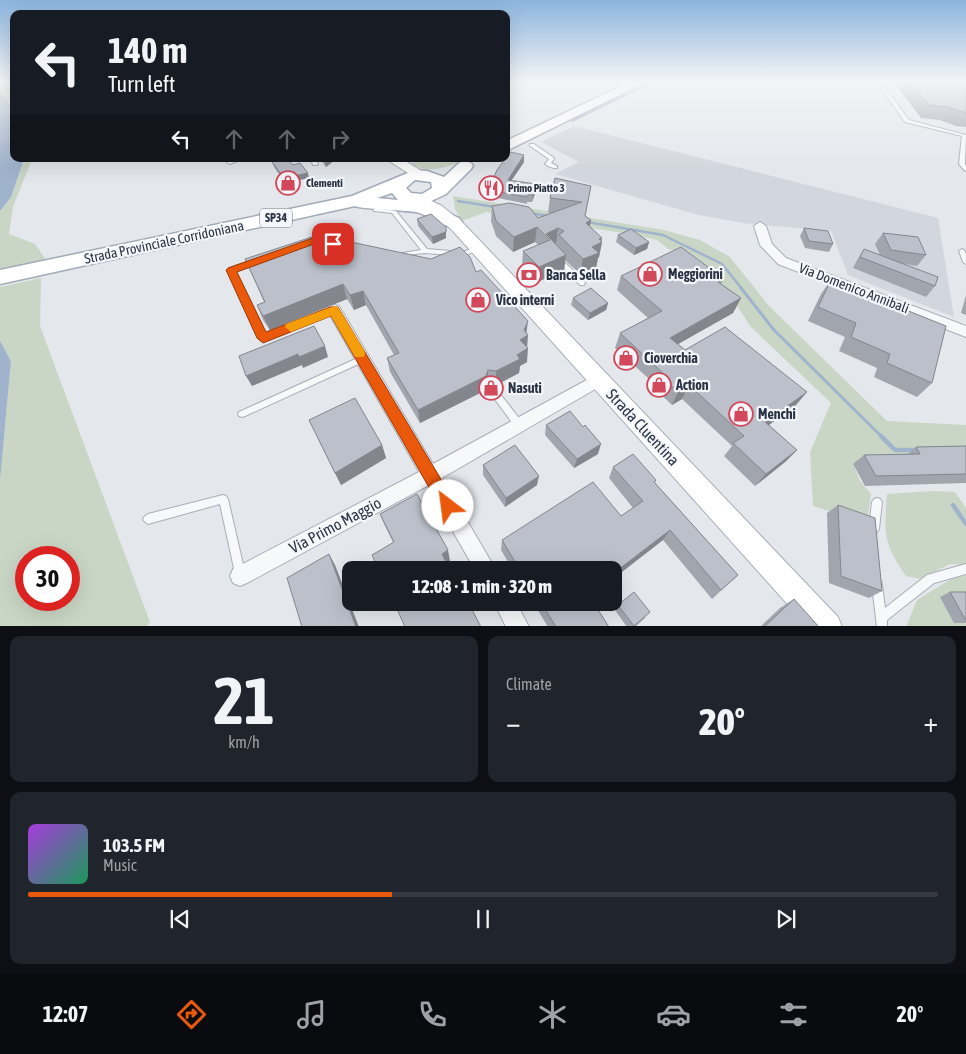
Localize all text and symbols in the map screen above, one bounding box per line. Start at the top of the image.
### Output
icon: left [25,30,90,95]
text: 140 m [108,30,187,70]
text: Turn left [108,71,175,97]
icon: left [167,125,195,153]
icon: ahead [220,125,248,153]
icon: ahead [273,125,301,153]
icon: right [326,125,354,153]
shop icon: Clementi [275,170,301,196]
restaurant icon: Primo Piatto 3 [478,175,504,201]
place label: Clementi [306,177,343,189]
place label: Primo Piatto 3 [508,182,565,194]
road number: SP34 [260,208,292,228]
street label: Strada Provinciale Corridoniana [83,217,245,267]
pin [312,223,354,265]
icon: arrive [319,230,347,258]
street label: Via Domenico Annibali [797,260,911,316]
shop icon: Meggiorini [637,261,663,287]
bank icon: Banca Sella [516,262,542,288]
place label: Meggiorini [668,266,723,282]
place label: Banca Sella [546,267,606,283]
shop icon: Vico interni [465,287,491,313]
place label: Vico interni [495,292,554,308]
shop icon: Cioverchia [613,345,639,371]
place label: Cioverchia [644,350,698,366]
shop icon: Action [646,372,672,398]
shop icon: Nasuti [478,375,504,401]
place label: Action [675,377,709,393]
place label: Nasuti [508,380,542,396]
street label: Strada Cluentina [603,385,683,469]
shop icon: Menchi [728,401,754,427]
place label: Menchi [758,406,796,422]
position arrow [421,479,473,531]
street label: Via Primo Maggio [286,493,384,558]
speed limit sign: 30 [15,546,80,611]
text: 12:08 · 1 min · 320 m [412,575,552,597]
text: 21 [213,663,275,738]
text: Climate [506,675,552,693]
text: 20° [699,700,745,743]
text: − [506,706,521,738]
text: + [923,706,938,738]
text: km/h [228,733,260,751]
text: 103.5 FM [103,834,165,856]
text: Music [103,856,137,874]
icon: previous [166,905,194,933]
icon: pause [469,905,497,933]
icon: next [772,905,800,933]
icon: directions [174,997,209,1032]
icon: music [294,997,329,1032]
icon: phone [415,997,450,1032]
icon: climate [535,997,570,1032]
icon: car [656,997,691,1032]
icon: filters [776,997,811,1032]
text: 12:07 [43,1001,88,1027]
text: 20° [897,1001,923,1027]

